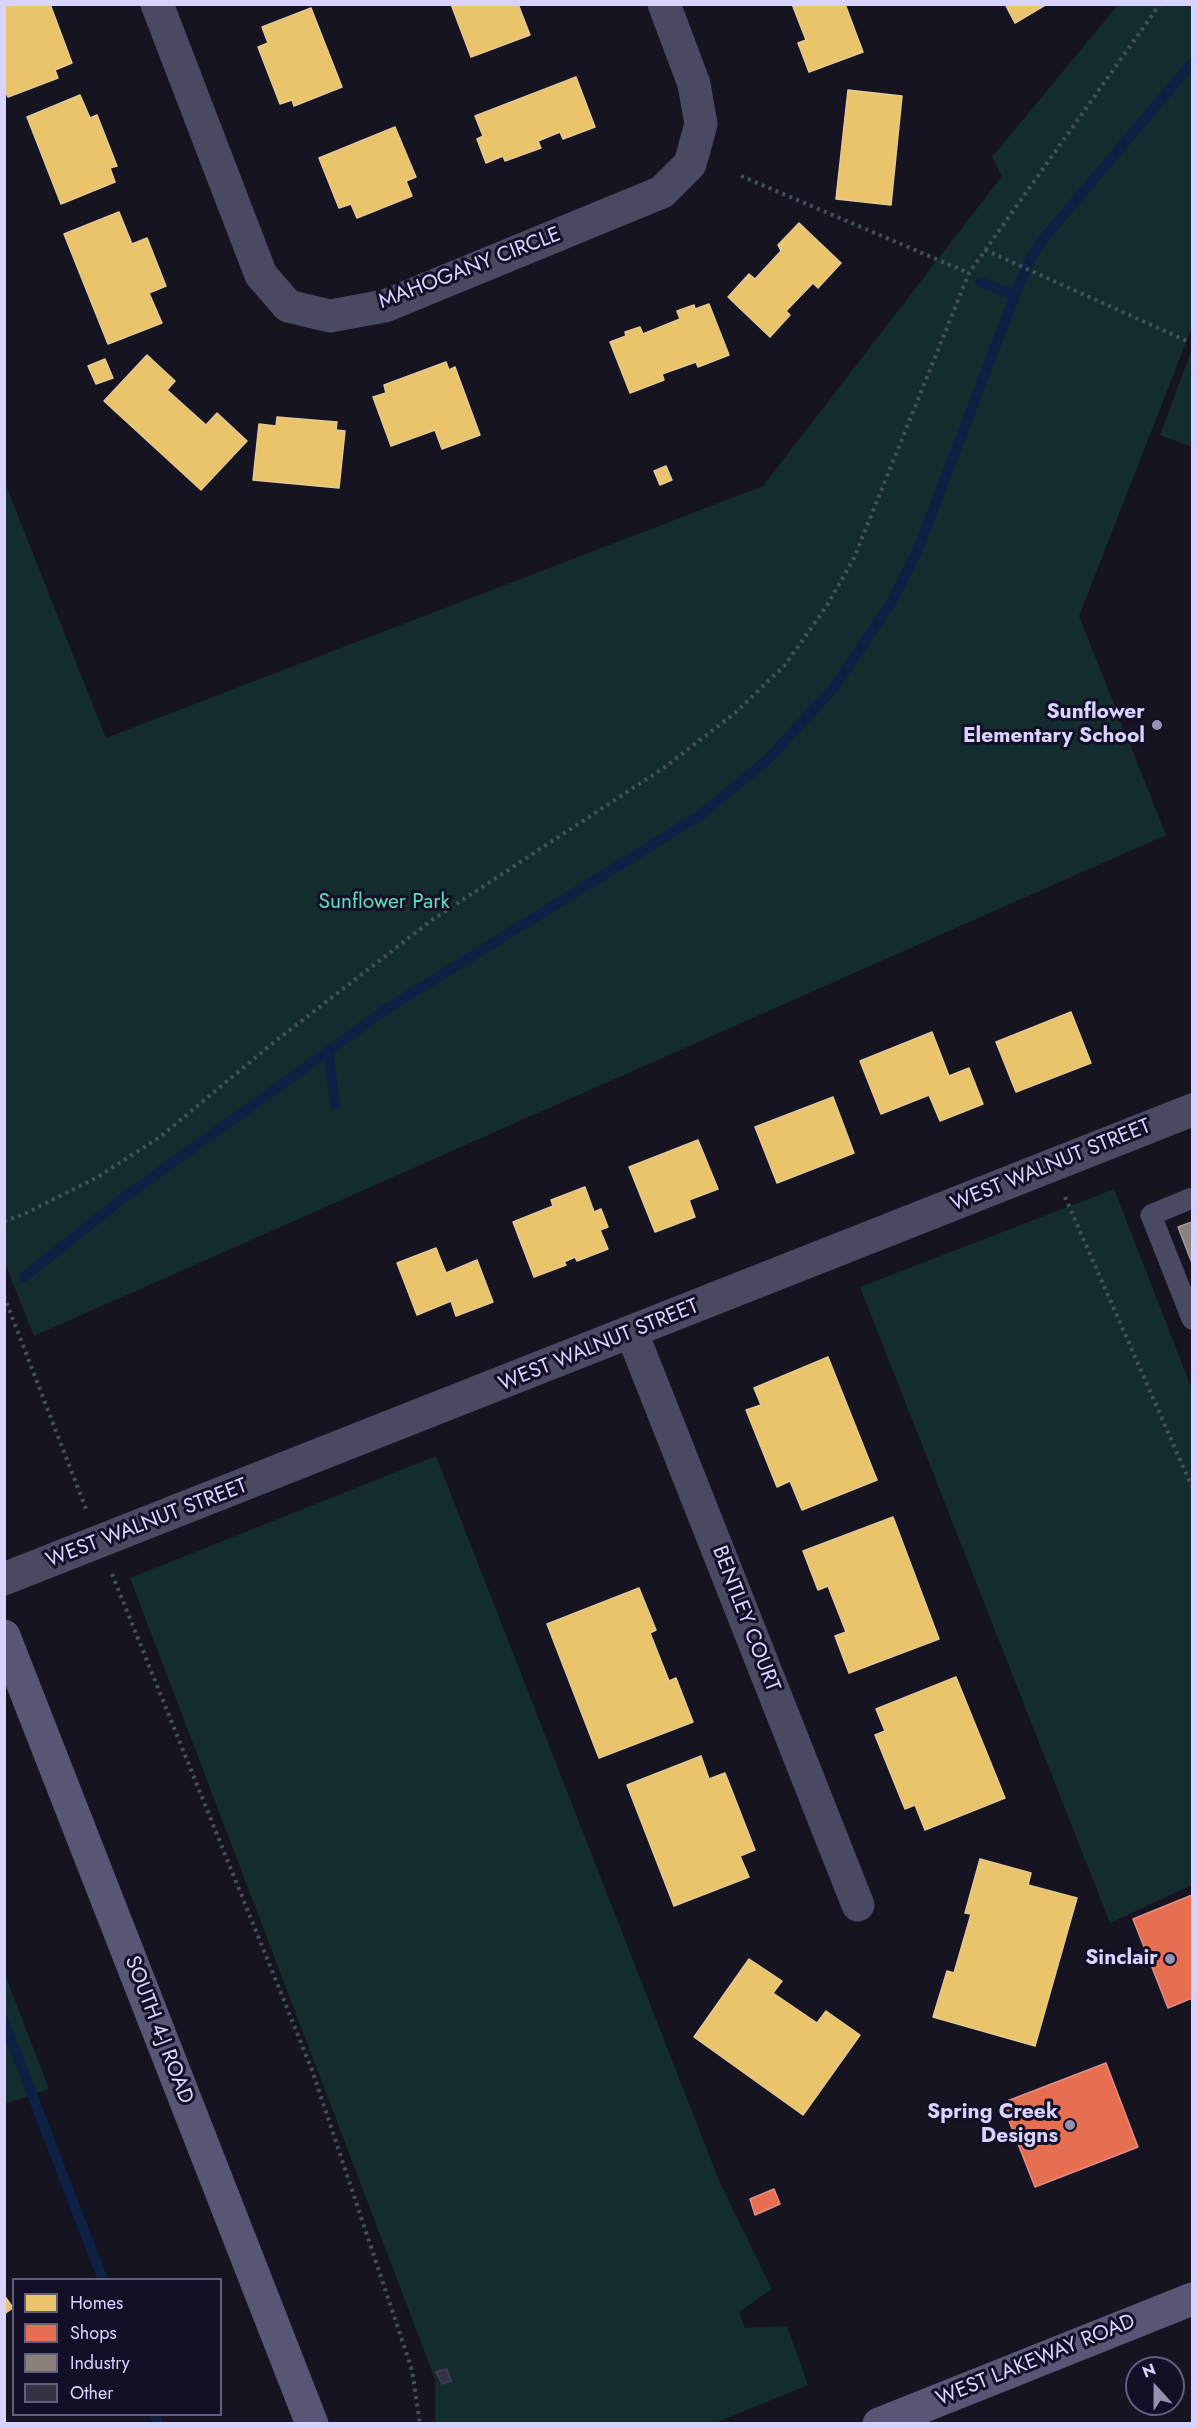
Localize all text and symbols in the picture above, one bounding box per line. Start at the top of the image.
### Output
street label: MAHOGANY CIRCLE [375,223,565,315]
place label: Sunflower Elementary School [963,700,1145,750]
marker: Sunflower Elementary School [1150,718,1164,732]
park label: Sunflower Park [318,890,450,916]
street label: WEST WALNUT STREET [947,1114,1155,1218]
street label: WEST WALNUT STREET [495,1294,703,1398]
street label: WEST WALNUT STREET [43,1474,251,1574]
street label: BENTLEY COURT [706,1543,784,1695]
place label: Sinclair [1085,1946,1158,1972]
marker: Sinclair [1163,1952,1177,1966]
street label: SOUTH 4-J ROAD [118,1953,198,2107]
place label: Spring Creek Designs [927,2100,1058,2150]
marker: Spring Creek Designs [1063,2118,1077,2132]
legend [12,2278,222,2416]
text: Homes [70,2290,123,2316]
street label: WEST LAKEWAY ROAD [933,2310,1139,2412]
text: Shops [70,2320,117,2346]
text: Industry [70,2350,130,2376]
north arrow [1125,2356,1185,2416]
text: N [1139,2358,1159,2384]
text: Other [70,2380,113,2406]

